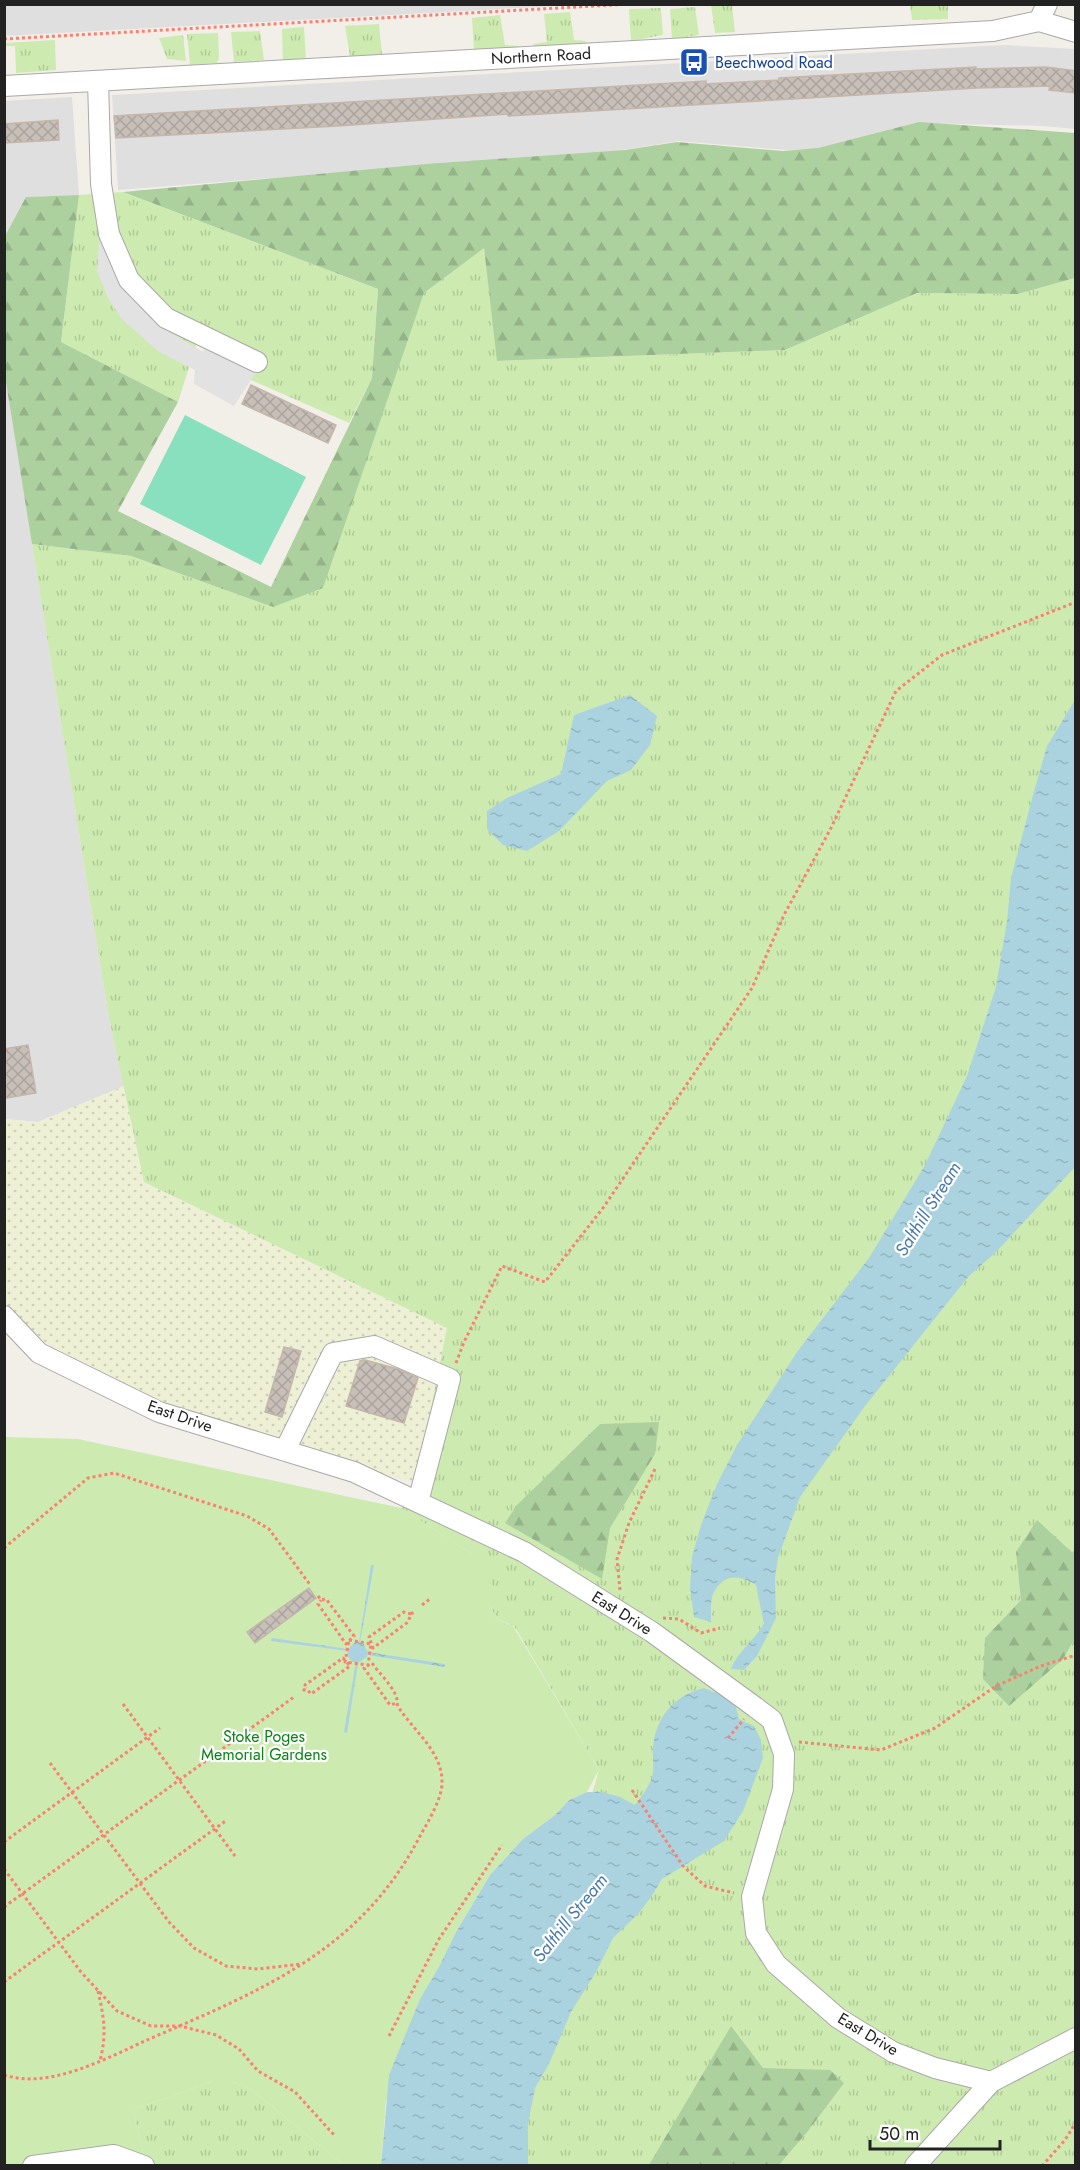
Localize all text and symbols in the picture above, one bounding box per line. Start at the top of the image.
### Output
street label: Northern Road [490,42,592,70]
bus stop icon: Beechwood Road [678,46,710,78]
place label: Beechwood Road [715,51,833,74]
water label: Salthill Stream [889,1157,967,1261]
street label: East Drive [145,1394,215,1438]
street label: East Drive [587,1585,657,1641]
park label: Stoke Poges Memorial Gardens [201,1725,327,1766]
water label: Salthill Stream [526,1868,614,1968]
street label: East Drive [833,2007,903,2061]
scale bar [870,2113,1000,2151]
text: 50 m [879,2121,919,2147]

